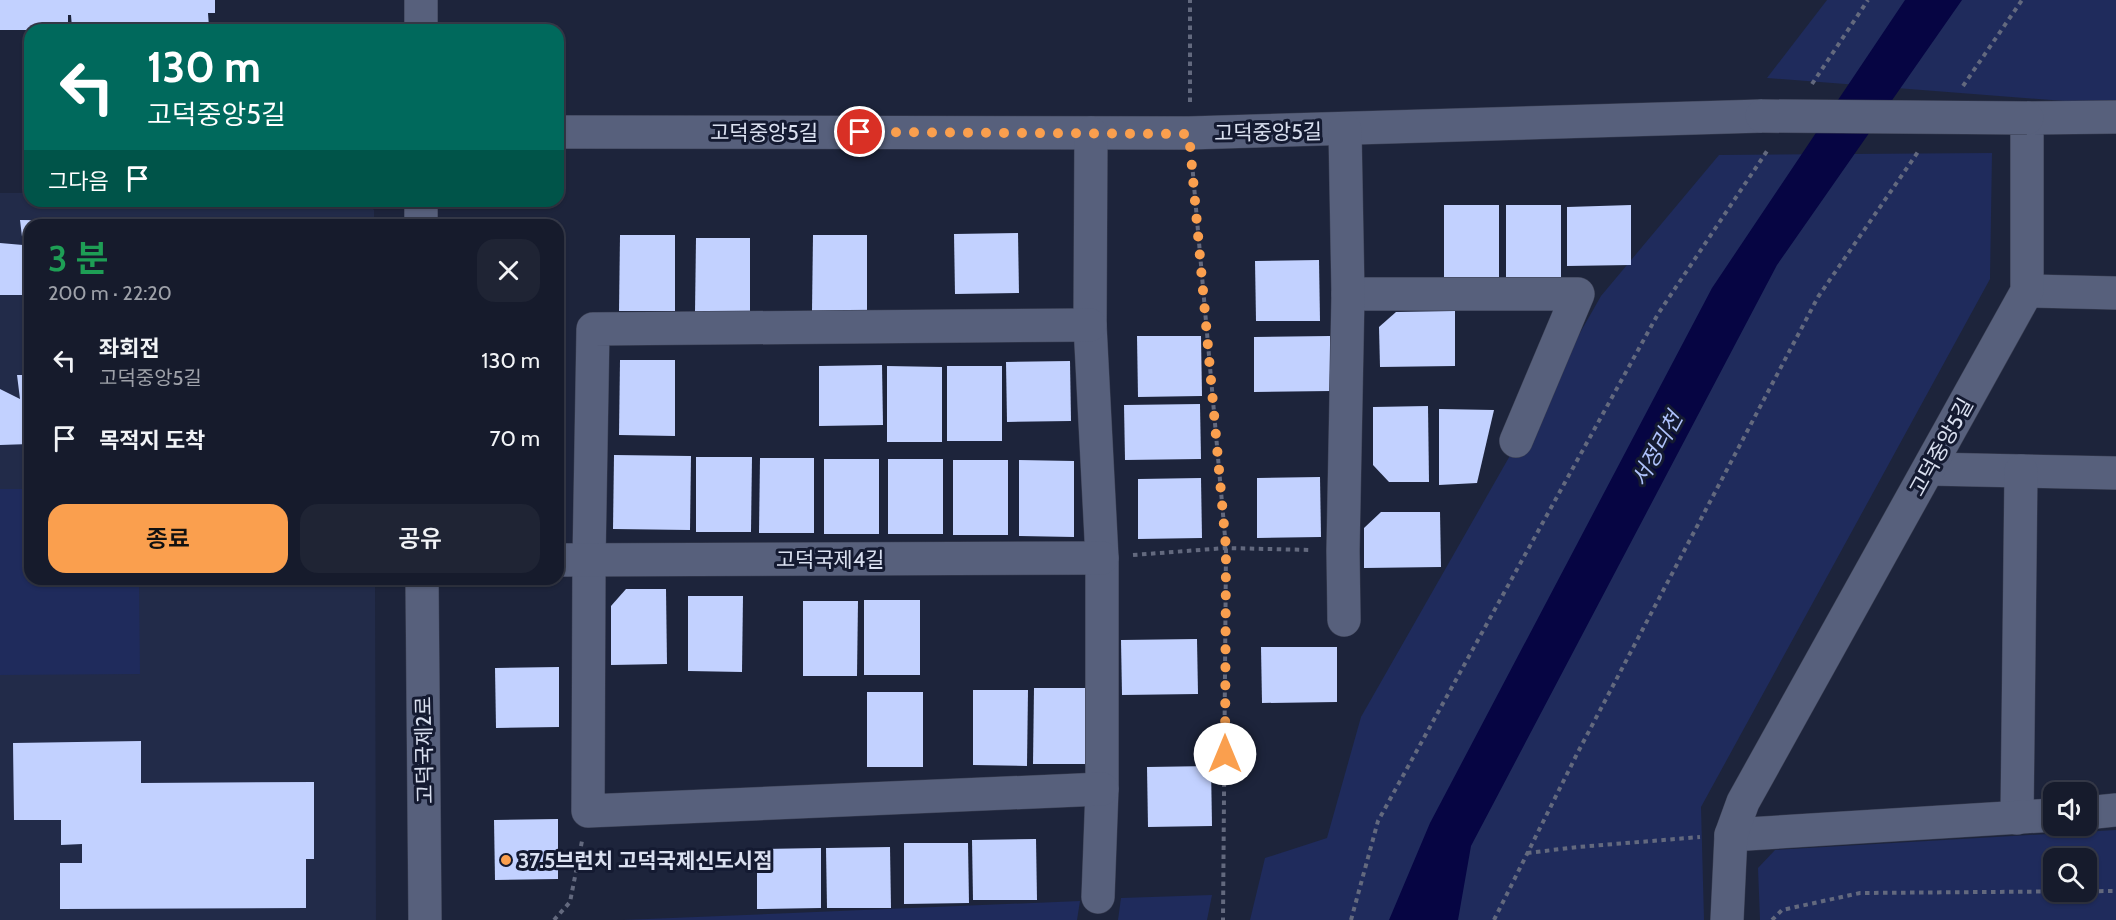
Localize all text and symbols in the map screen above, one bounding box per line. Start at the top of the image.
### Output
text: 130 m [147,41,261,93]
icon: left [48,48,126,126]
text: 고덕중앙5길 [147,98,286,131]
pin [834,106,885,157]
icon: arrive [843,115,876,148]
street label: 고덕중앙5길 [1214,119,1322,145]
street label: 고덕중앙5길 [710,120,818,145]
icon: arrive [121,162,154,195]
text: 그다음 [48,168,109,195]
text: 3 분 [48,236,109,280]
button: close [477,239,540,302]
text: 200 m · 22:20 [48,281,172,305]
text: 좌회전 [99,335,160,362]
icon: left [48,344,81,377]
text: 130 m [481,347,540,374]
text: 고덕중앙5길 [99,366,202,390]
street label: 고덕중앙5길 [1904,394,1978,500]
water label: 서정리천 [1626,405,1690,491]
icon: arrive [48,422,81,455]
text: 70 m [490,425,540,452]
text: 목적지 도착 [99,427,205,454]
button: 종료 [48,504,288,573]
button: 공유 [300,504,540,573]
street label: 고덕국제4길 [776,547,884,572]
street label: 고덕국제2로 [411,696,437,804]
position arrow [1193,722,1257,786]
map controls [2043,782,2097,902]
button: sound [2043,782,2097,836]
place label: 37.5브런치 고덕국제신도시점 [518,848,772,873]
button: search [2043,848,2097,902]
marker: 37.5브런치 고덕국제신도시점 [499,853,513,867]

